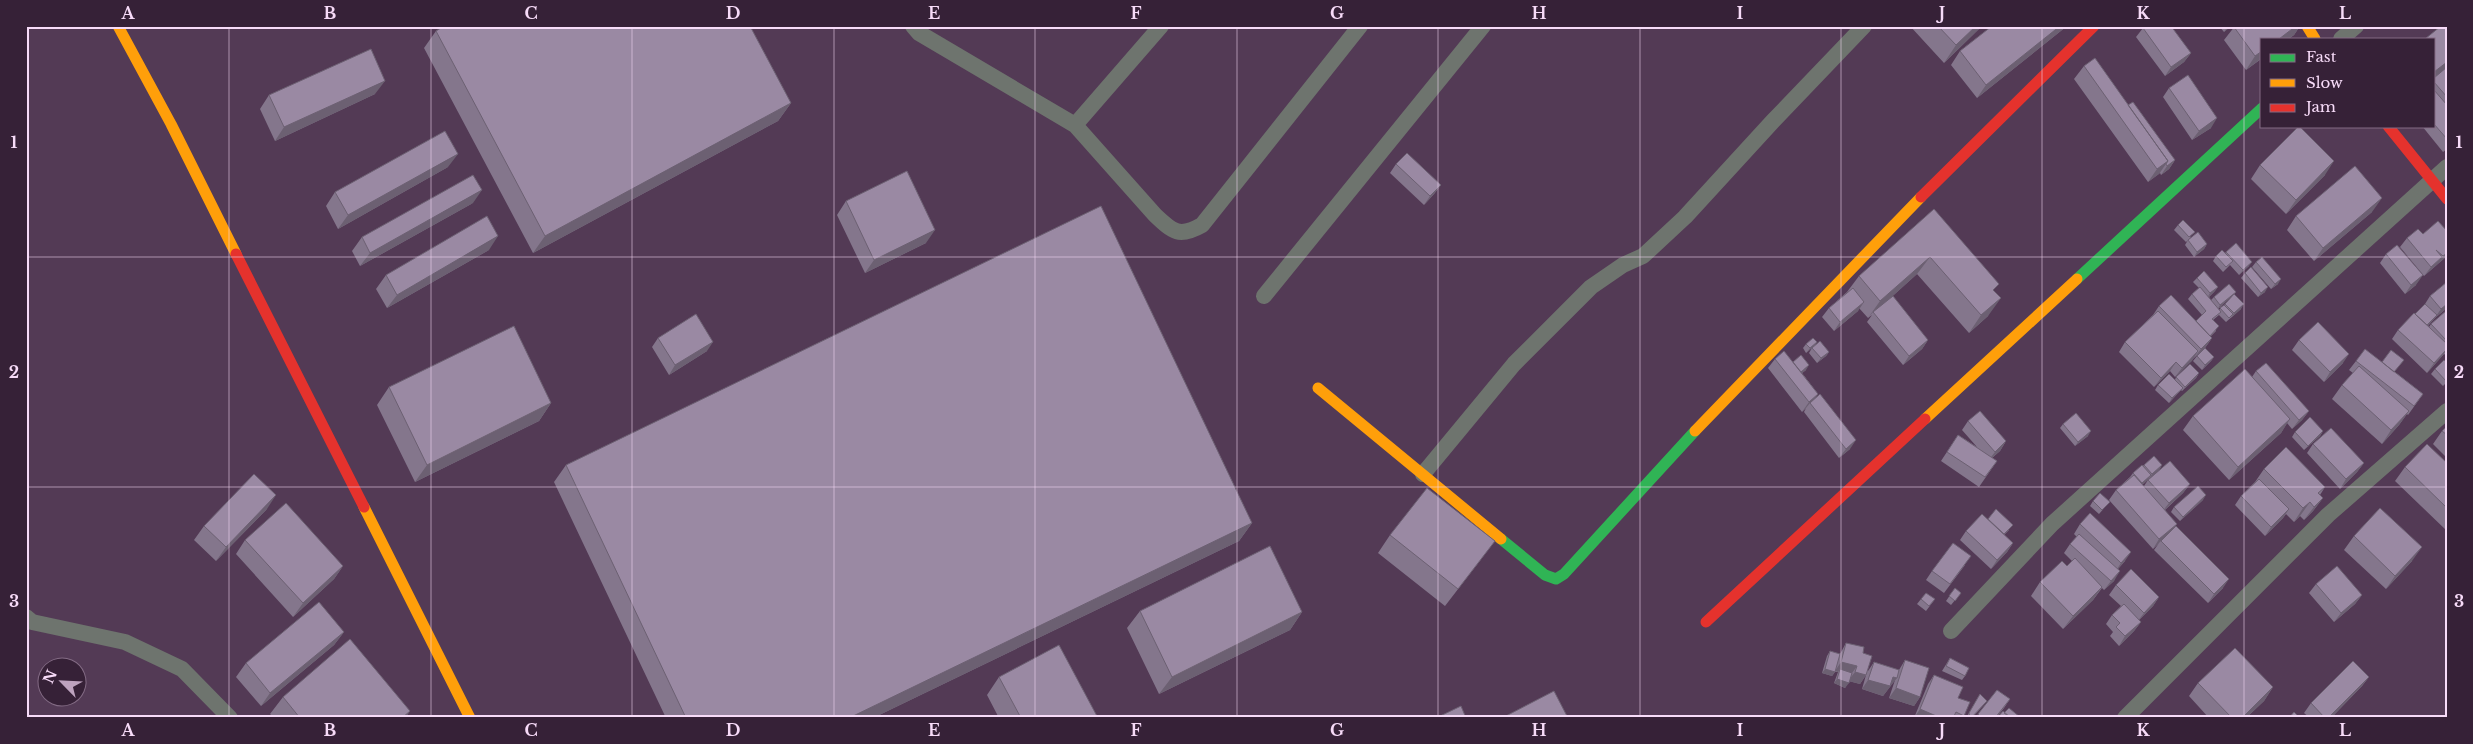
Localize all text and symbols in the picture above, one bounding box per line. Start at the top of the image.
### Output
text: A [121,3,136,23]
text: B [324,3,337,23]
text: C [524,3,538,23]
text: D [726,3,740,23]
text: E [928,3,940,23]
text: F [1130,3,1142,23]
text: G [1330,3,1344,23]
text: H [1531,3,1547,23]
text: I [1737,3,1744,23]
text: J [1936,3,1945,23]
text: K [2136,3,2150,23]
text: L [2339,3,2351,23]
legend [2260,38,2436,128]
text: Fast [2306,47,2337,66]
text: Slow [2306,73,2343,92]
text: Jam [2304,97,2336,116]
text: 1 [11,132,18,152]
text: 1 [2456,132,2463,152]
text: 2 [9,362,19,382]
text: 2 [2454,362,2464,382]
text: 3 [9,591,19,611]
text: 3 [2454,591,2464,611]
north arrow [38,656,88,706]
text: N [39,667,61,686]
text: A [121,720,136,740]
text: B [324,720,337,740]
text: C [524,720,538,740]
text: D [726,720,740,740]
text: E [928,720,940,740]
text: F [1130,720,1142,740]
text: G [1330,720,1344,740]
text: H [1531,720,1547,740]
text: I [1737,720,1744,740]
text: J [1936,720,1945,740]
text: K [2136,720,2150,740]
text: L [2339,720,2351,740]

